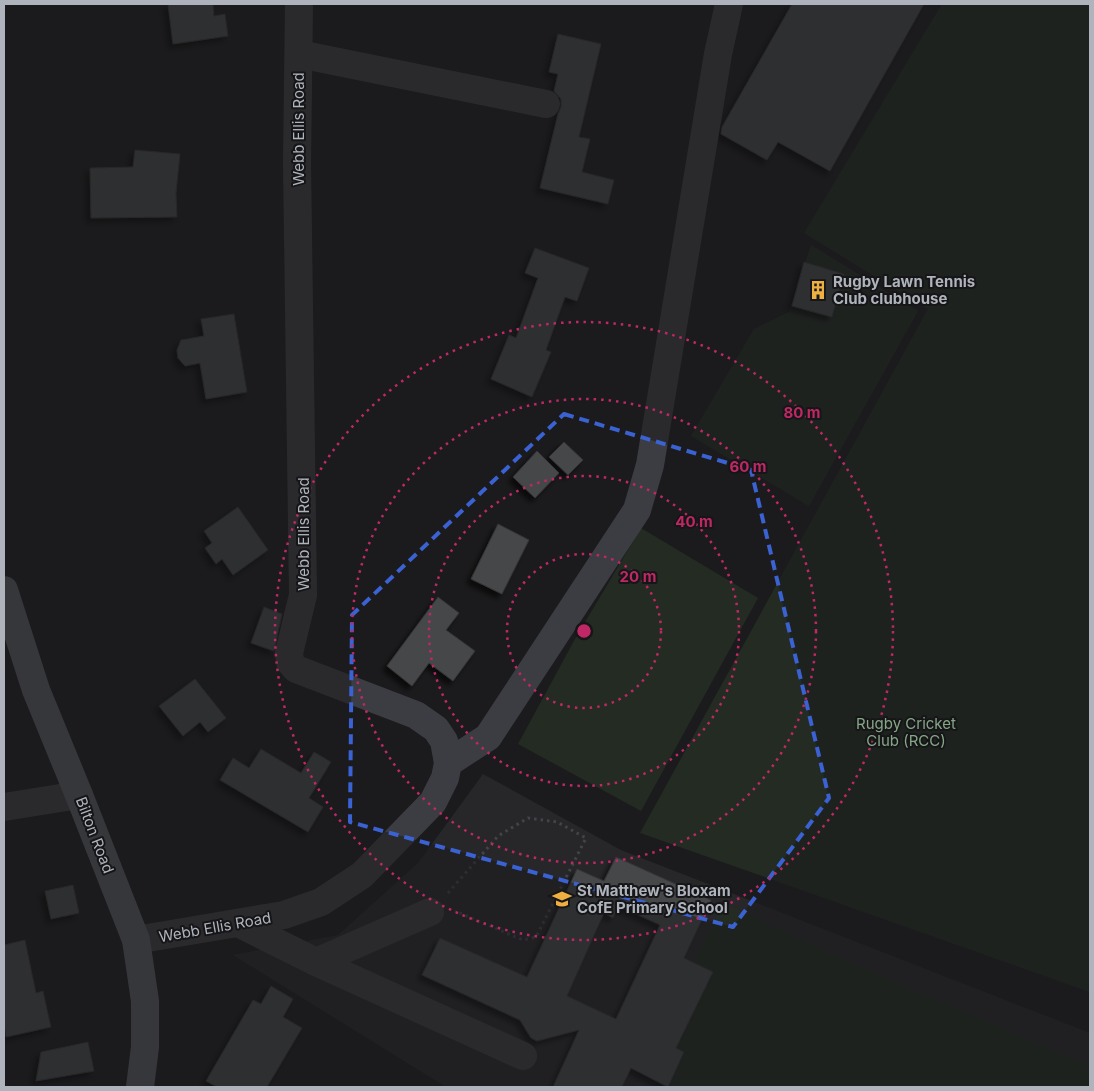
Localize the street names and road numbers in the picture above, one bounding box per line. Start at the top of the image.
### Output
street label: Webb Ellis Road [289,72,308,186]
street label: Webb Ellis Road [294,477,313,591]
street label: Bilton Road [72,794,118,876]
street label: Webb Ellis Road [157,908,273,946]

